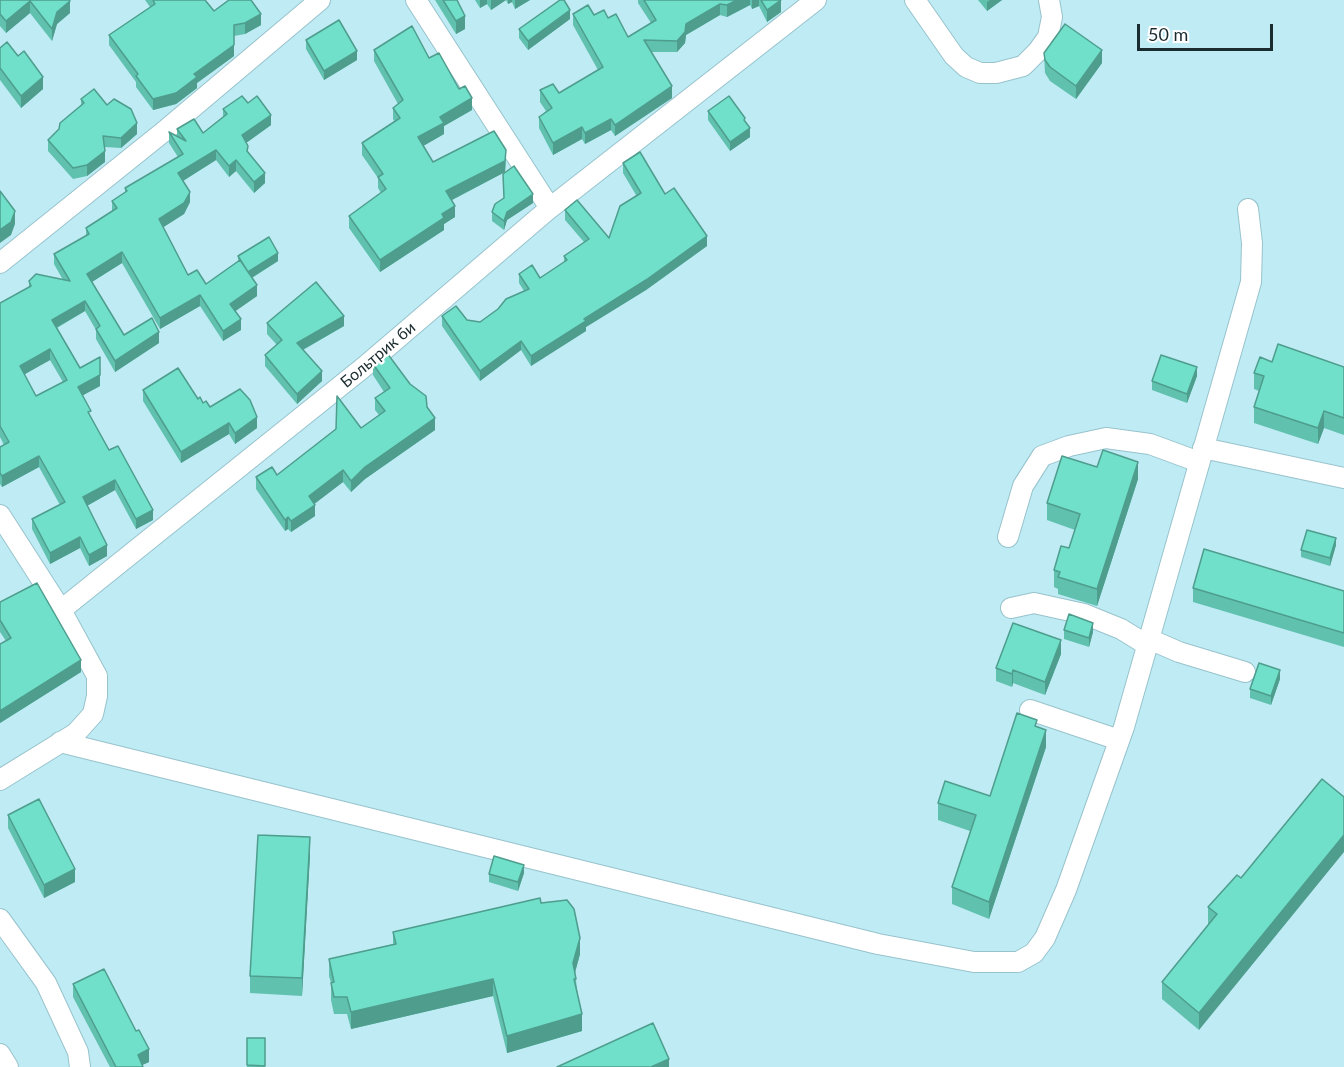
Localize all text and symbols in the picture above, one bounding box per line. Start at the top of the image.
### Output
scale bar [1140,12,1276,50]
text: 50 m [1148,23,1188,45]
street label: Больтрик би [337,318,419,392]

